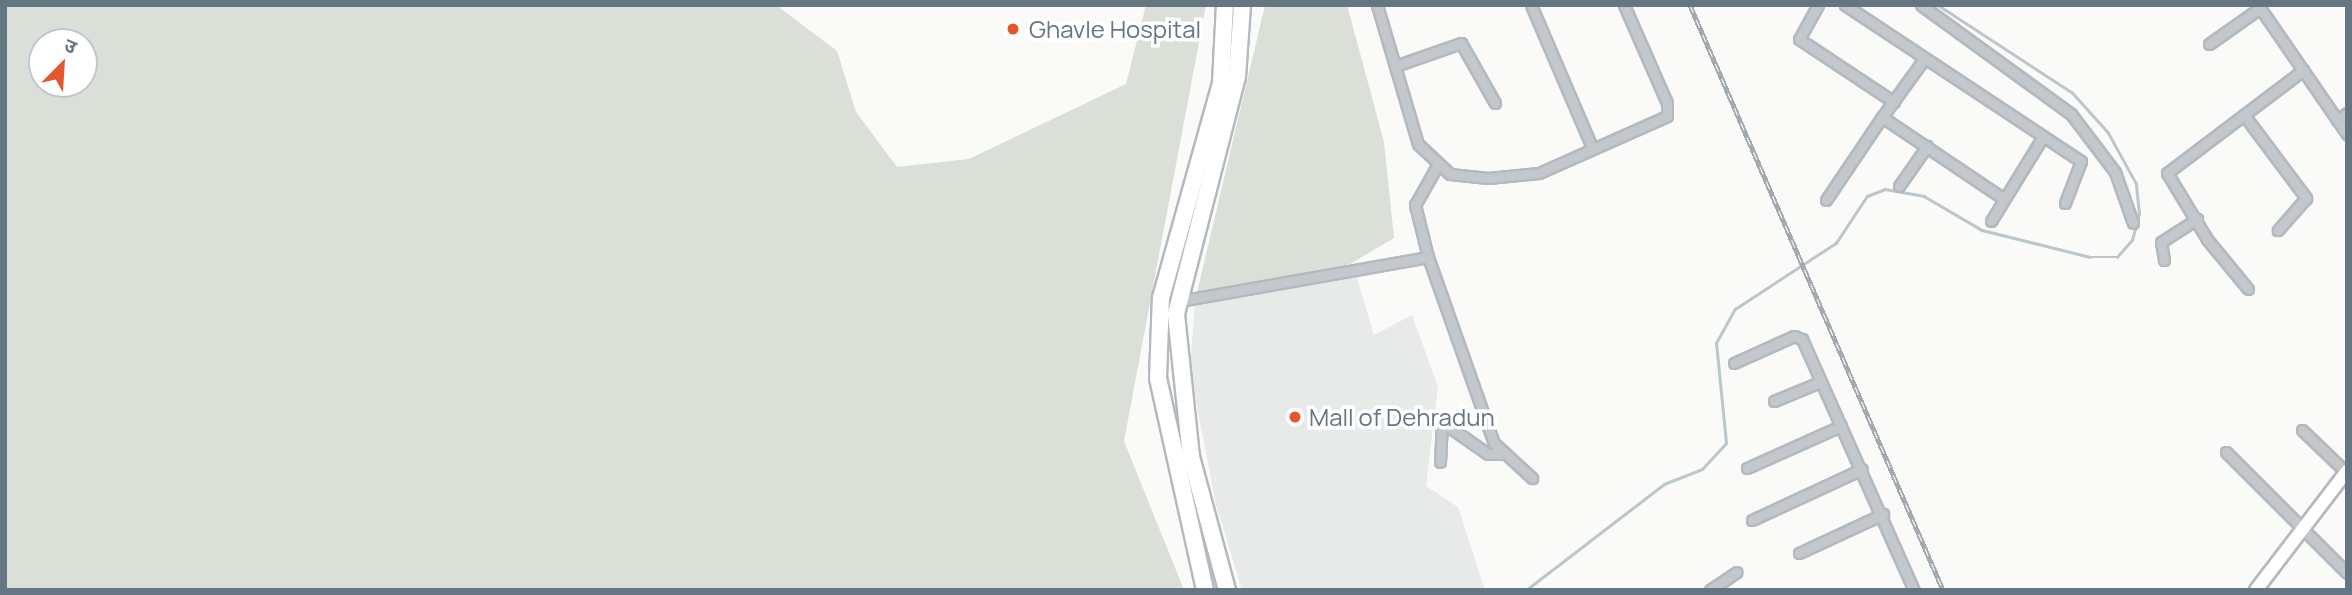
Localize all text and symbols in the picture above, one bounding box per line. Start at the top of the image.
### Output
place label: Ghavle Hospital [1029,15,1201,43]
marker: Ghavle Hospital [1003,19,1023,39]
north arrow [28,28,98,98]
text: उ [60,32,81,60]
place label: Mall of Dehradun [1309,403,1495,431]
marker: Mall of Dehradun [1287,409,1303,425]

